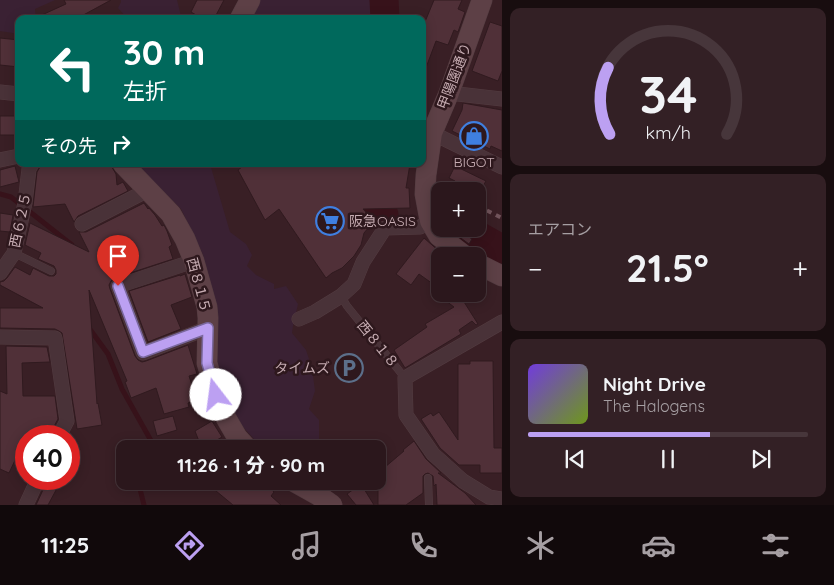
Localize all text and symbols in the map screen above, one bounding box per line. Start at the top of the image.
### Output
text: 30 m [123,30,205,74]
icon: left [40,35,105,100]
street label: 甲陽園通り [433,40,475,112]
text: 34 [639,61,697,126]
text: 左折 [123,77,167,105]
shop icon: BIGOT [459,121,489,151]
text: km/h [645,121,691,143]
icon: right [107,130,135,158]
text: その先 [40,134,97,158]
place label: BIGOT [453,153,495,171]
map controls [431,182,486,302]
button: + [431,182,486,237]
street label: 西６２５ [5,191,35,249]
supermarket icon: 阪急OASIS [315,206,345,236]
place label: 阪急OASIS [349,212,416,230]
text: エアコン [528,219,592,239]
pin [97,235,139,286]
icon: arrive [104,242,132,270]
text: 21.5° [626,244,709,292]
button: − [431,247,486,302]
text: − [528,251,543,286]
text: + [792,251,808,286]
street label: 西８１５ [183,256,215,314]
street label: 西８１８ [353,317,403,371]
parking icon: タイムズ [334,353,364,383]
place label: タイムズ [274,359,330,377]
position arrow [189,368,241,420]
text: Night Drive [603,372,706,396]
text: The Halogens [603,396,705,416]
speed limit sign: 40 [15,425,80,490]
icon: previous [561,445,589,473]
icon: pause [654,445,682,473]
icon: next [747,445,775,473]
text: 11:26 · 1 分 · 90 m [177,453,325,477]
icon: directions [172,528,207,563]
icon: music [289,528,324,563]
icon: phone [406,528,441,563]
icon: climate [523,528,558,563]
icon: car [641,528,676,563]
icon: filters [758,528,793,563]
text: 11:25 [41,531,89,559]

